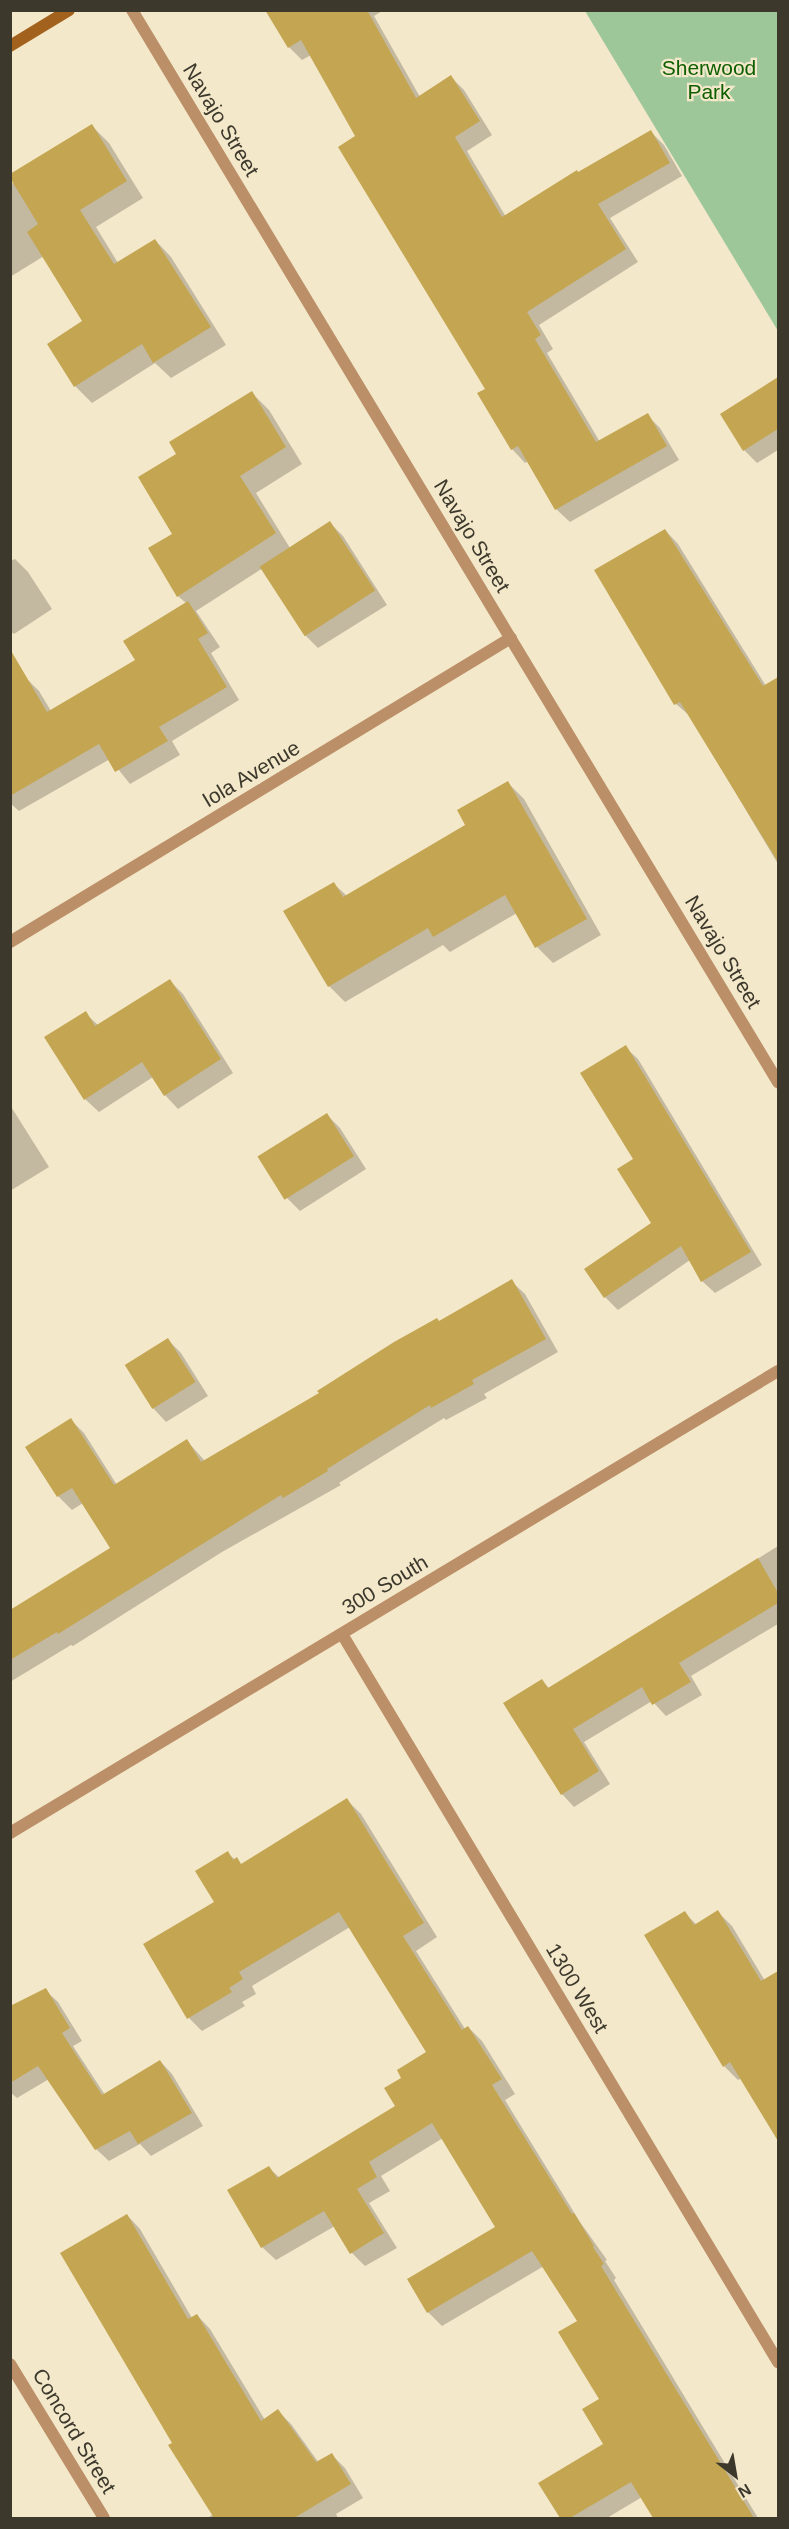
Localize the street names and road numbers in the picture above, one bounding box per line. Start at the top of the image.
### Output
street label: Navajo Street [177,59,265,181]
street label: Navajo Street [428,475,516,597]
street label: Iola Avenue [197,735,305,813]
street label: Navajo Street [679,891,767,1013]
street label: 300 South [337,1550,433,1620]
street label: 1300 West [540,1939,614,2037]
street label: Concord Street [27,2364,121,2498]

